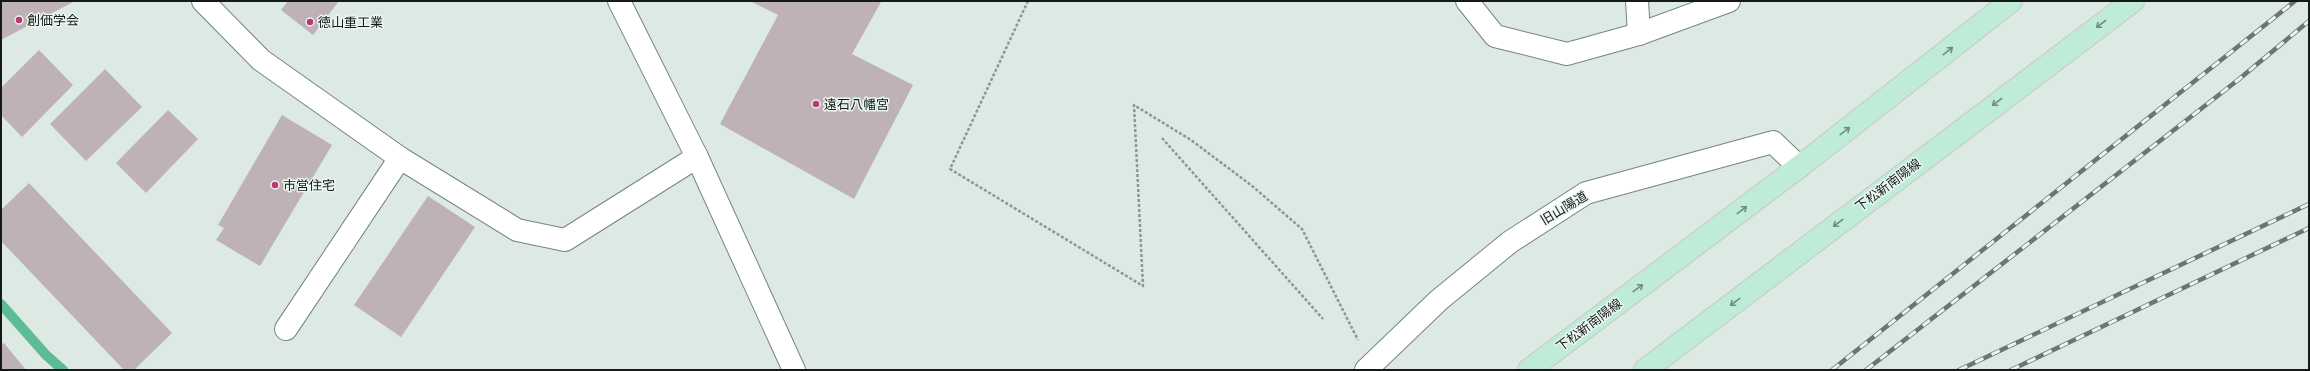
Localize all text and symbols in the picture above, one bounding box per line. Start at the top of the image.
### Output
place label: 創価学会 [27,13,79,28]
marker: 創価学会 [14,15,24,25]
place label: 徳山重工業 [318,15,383,30]
marker: 徳山重工業 [305,17,315,27]
one-way arrow [2096,20,2107,29]
one-way arrow [1942,47,1953,55]
place label: 遠石八幡宮 [824,97,889,112]
one-way arrow [1992,98,2003,106]
marker: 遠石八幡宮 [811,99,821,109]
one-way arrow [1840,127,1851,135]
street label: 下松新南陽線 [1852,156,1924,214]
place label: 市営住宅 [283,178,335,193]
marker: 市営住宅 [270,180,280,190]
street label: 旧山陽道 [1538,188,1590,228]
one-way arrow [1737,206,1748,214]
one-way arrow [1832,219,1843,227]
one-way arrow [1633,284,1644,292]
street label: 下松新南陽線 [1553,296,1625,354]
one-way arrow [1729,298,1740,307]

